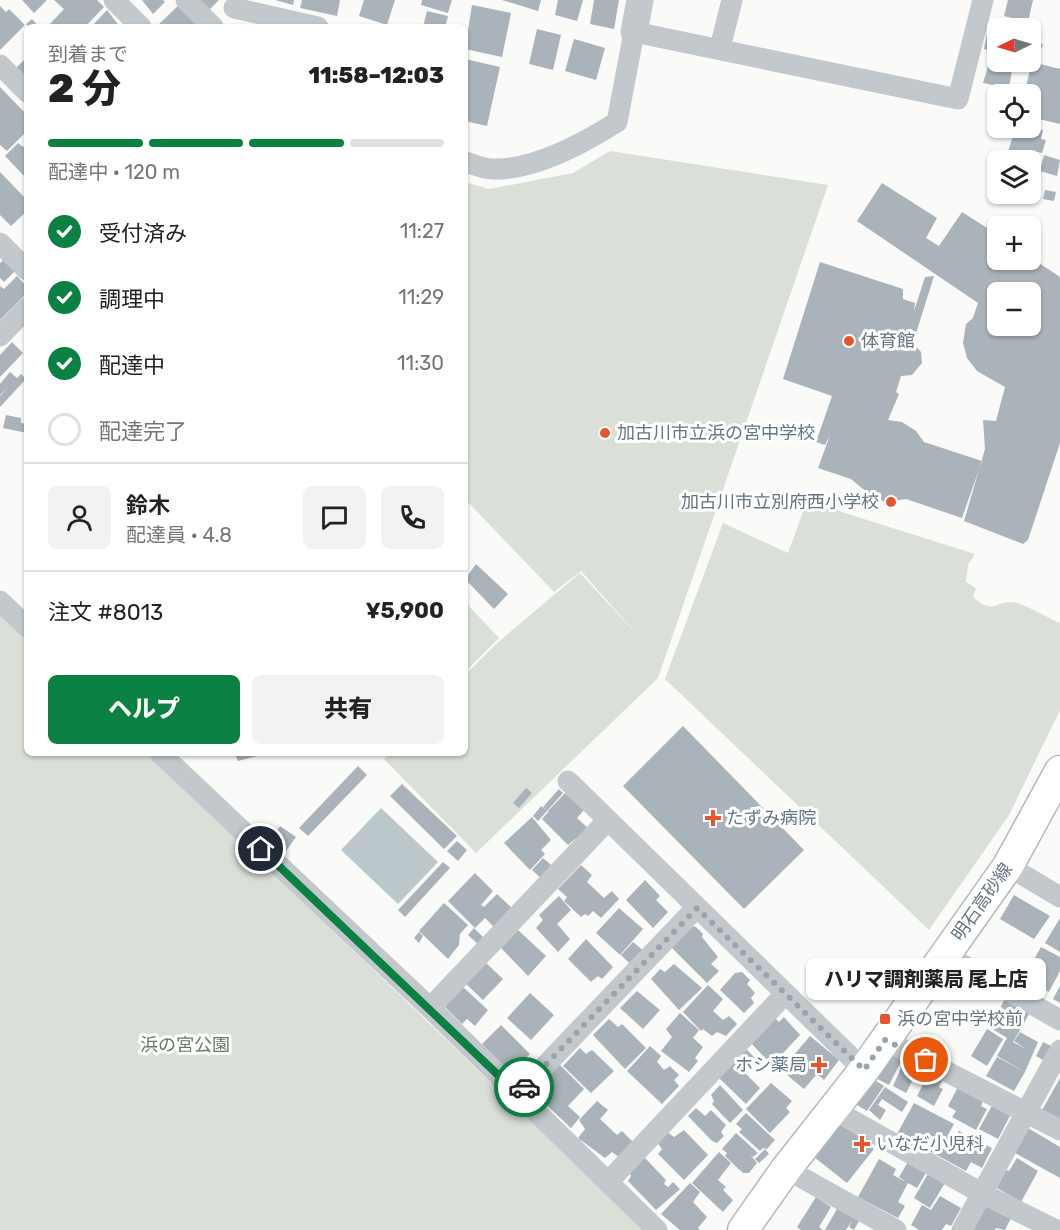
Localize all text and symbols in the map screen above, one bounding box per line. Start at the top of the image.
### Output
north arrow [987,18,1041,72]
map controls [987,18,1041,336]
text: 到着まで [48,42,128,66]
text: 11:58–12:03 [309,62,444,89]
text: 2 分 [48,66,121,112]
button: locate [987,84,1041,138]
button: layers [987,150,1041,204]
text: 配達中 · 120 m [48,160,180,184]
icon: check [48,215,81,248]
button: + [987,216,1041,270]
text: 11:27 [400,219,444,243]
text: 受付済み [99,220,187,247]
icon: check [48,281,81,314]
button: − [987,282,1041,336]
text: 11:29 [398,285,444,309]
text: 調理中 [99,286,165,313]
place label: 体育館 [861,330,915,352]
marker: 体育館 [842,334,856,348]
icon: check [48,347,81,380]
text: 11:30 [397,351,444,375]
text: 配達中 [99,352,165,379]
text: 配達完了 [99,418,187,445]
place label: 加古川市立浜の宮中学校 [617,422,815,444]
marker: 加古川市立浜の宮中学校 [598,426,612,440]
button: person [48,486,111,549]
button: chat [303,486,366,549]
button: phone [381,486,444,549]
place label: 加古川市立別府西小学校 [681,491,879,513]
text: 鈴木 [126,492,170,519]
marker: 加古川市立別府西小学校 [884,495,898,509]
text: 配達員 · 4.8 [126,523,232,547]
text: ¥5,900 [365,597,444,624]
text: 注文 #8013 [48,599,163,626]
button: ヘルプ [48,675,240,744]
button: 共有 [252,675,444,744]
place label: たずみ病院 [726,807,816,829]
marker: たずみ病院 [704,809,722,827]
pin [235,823,286,874]
icon: home [244,832,277,865]
street label: 明石高砂線 [947,859,1017,945]
callout: ハリマ調剤薬局 尾上店 [806,958,1046,1000]
text: ハリマ調剤薬局 尾上店 [824,967,1028,991]
place label: 浜の宮中学校前 [897,1008,1023,1030]
marker: 浜の宮中学校前 [878,1012,892,1026]
park label: 浜の宮公園 [140,1034,230,1056]
pin [900,1034,951,1085]
icon: bag [909,1043,942,1076]
place label: ホシ薬局 [735,1054,807,1076]
courier [494,1057,554,1117]
marker: ホシ薬局 [812,1058,826,1072]
icon: car [508,1071,541,1104]
place label: いなだ小児科 [876,1133,984,1155]
marker: いなだ小児科 [853,1135,871,1153]

